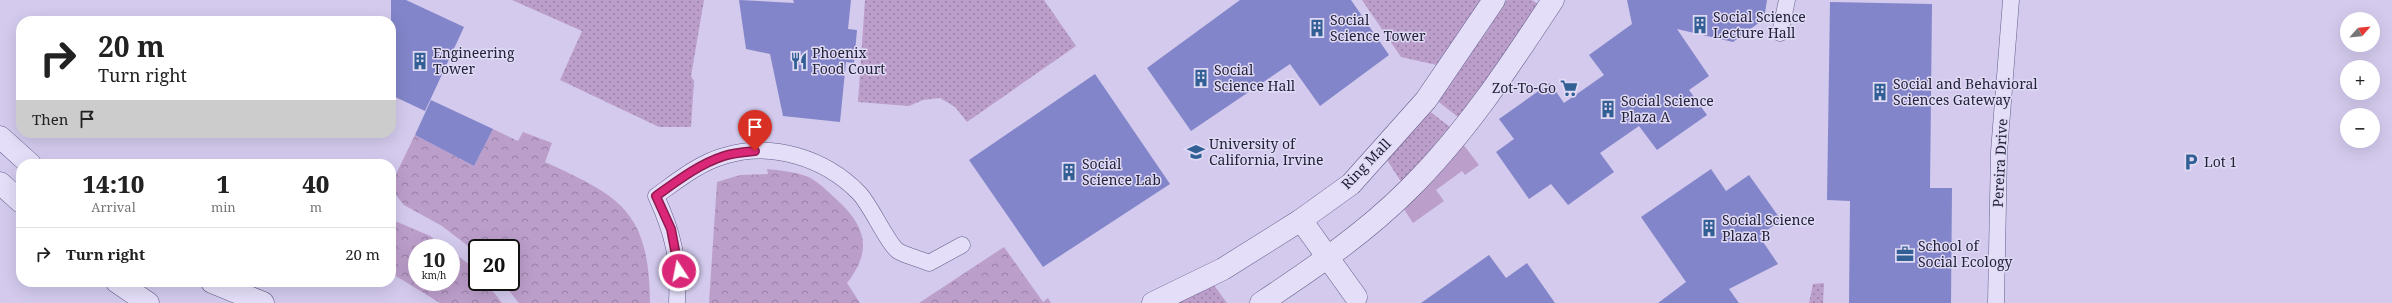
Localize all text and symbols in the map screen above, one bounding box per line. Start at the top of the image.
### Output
place label: Social Science Lecture Hall [1713,7,1806,42]
place label: Social Science Tower [1330,10,1426,45]
north arrow [2340,12,2380,52]
map controls [2340,12,2380,148]
building icon: Social Science Lecture Hall [1690,15,1710,35]
building icon: Social Science Tower [1307,18,1327,38]
text: 20 m [98,27,165,65]
icon: right [32,32,84,84]
place label: Engineering Tower [433,43,515,78]
place label: Phoenix Food Court [812,43,885,78]
building icon: Engineering Tower [410,51,430,71]
restaurant icon: Phoenix Food Court [789,51,809,71]
place label: Social Science Hall [1214,60,1296,95]
button: + [2340,60,2380,100]
text: Turn right [98,63,187,87]
building icon: Social Science Hall [1191,68,1211,88]
place label: Social and Behavioral Sciences Gateway [1893,74,2038,109]
place label: Zot-To-Go [1492,78,1556,97]
supermarket icon: Zot-To-Go [1559,78,1579,98]
building icon: Social and Behavioral Sciences Gateway [1870,82,1890,102]
place label: Social Science Plaza A [1621,91,1714,126]
building icon: Social Science Plaza A [1598,99,1618,119]
icon: arrive [76,108,98,130]
button: − [2340,108,2380,148]
text: Then [32,109,68,129]
pin [738,110,772,151]
icon: arrive [744,116,766,138]
street label: Pereira Drive [1988,118,2011,208]
place label: University of California, Irvine [1209,134,1324,169]
street label: Ring Mall [1337,134,1395,193]
school or university icon: University of California, Irvine [1186,142,1206,162]
parking icon: Lot 1 [2181,152,2201,172]
place label: Lot 1 [2204,152,2237,171]
place label: Social Science Lab [1082,154,1161,189]
building icon: Social Science Lab [1059,162,1079,182]
text: 14:10 [83,167,144,200]
text: 1 [217,167,230,200]
text: 40 [302,167,329,200]
text: Arrival [91,198,136,216]
text: min [211,198,236,216]
text: m [310,198,322,216]
place label: Social Science Plaza B [1722,210,1815,245]
building icon: Social Science Plaza B [1699,218,1719,238]
place label: School of Social Ecology [1918,236,2013,271]
speed limit sign: 20 [468,239,520,291]
icon: right [32,243,54,265]
text: Turn right [66,244,145,264]
text: 20 m [345,244,380,264]
office icon: School of Social Ecology [1895,244,1915,264]
text: 10 [423,246,445,273]
position arrow [658,250,700,292]
text: km/h [422,268,446,282]

